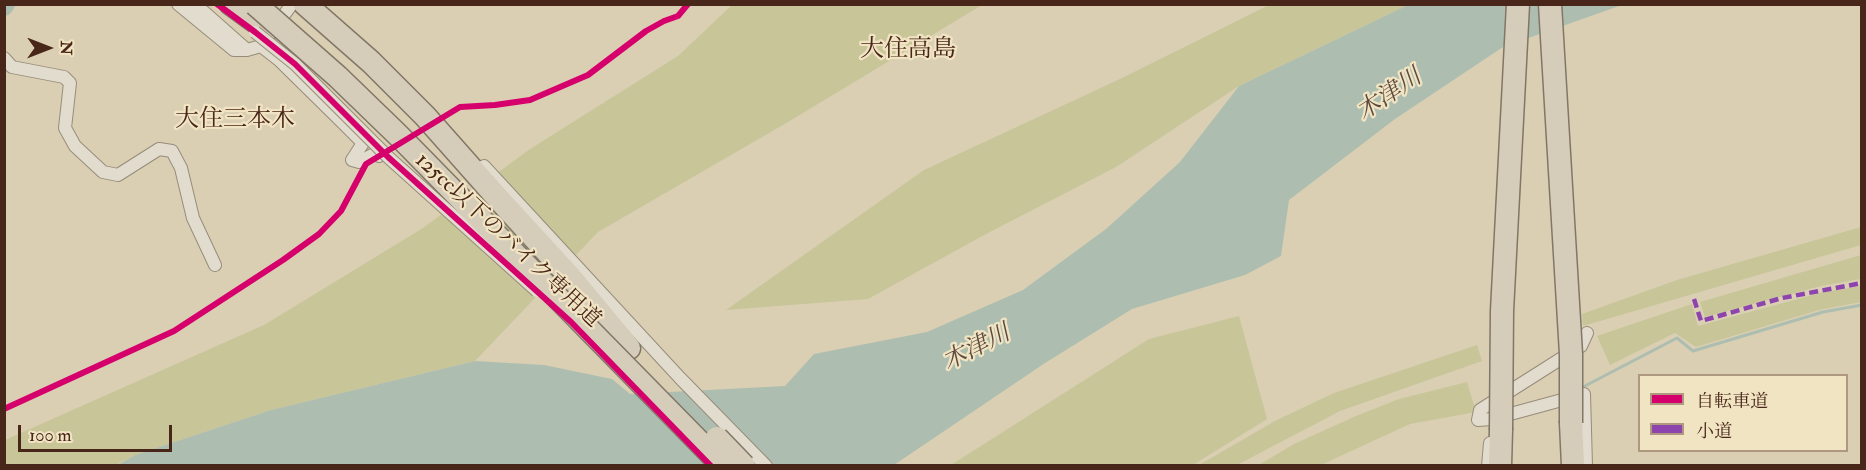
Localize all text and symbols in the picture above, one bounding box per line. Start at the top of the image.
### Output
north arrow [18,18,78,78]
district label: 大住高島 [860,37,956,65]
text: N [56,41,76,55]
water label: 木津川 [1352,64,1428,128]
district label: 大住三本木 [175,107,295,135]
street label: 125cc以下のバイク専用道 [409,148,605,334]
water label: 木津川 [938,320,1016,378]
legend [1638,374,1848,452]
text: 自転車道 [1696,390,1768,413]
scale bar [21,413,176,451]
text: 小道 [1696,420,1732,443]
text: 100 m [29,424,72,447]

